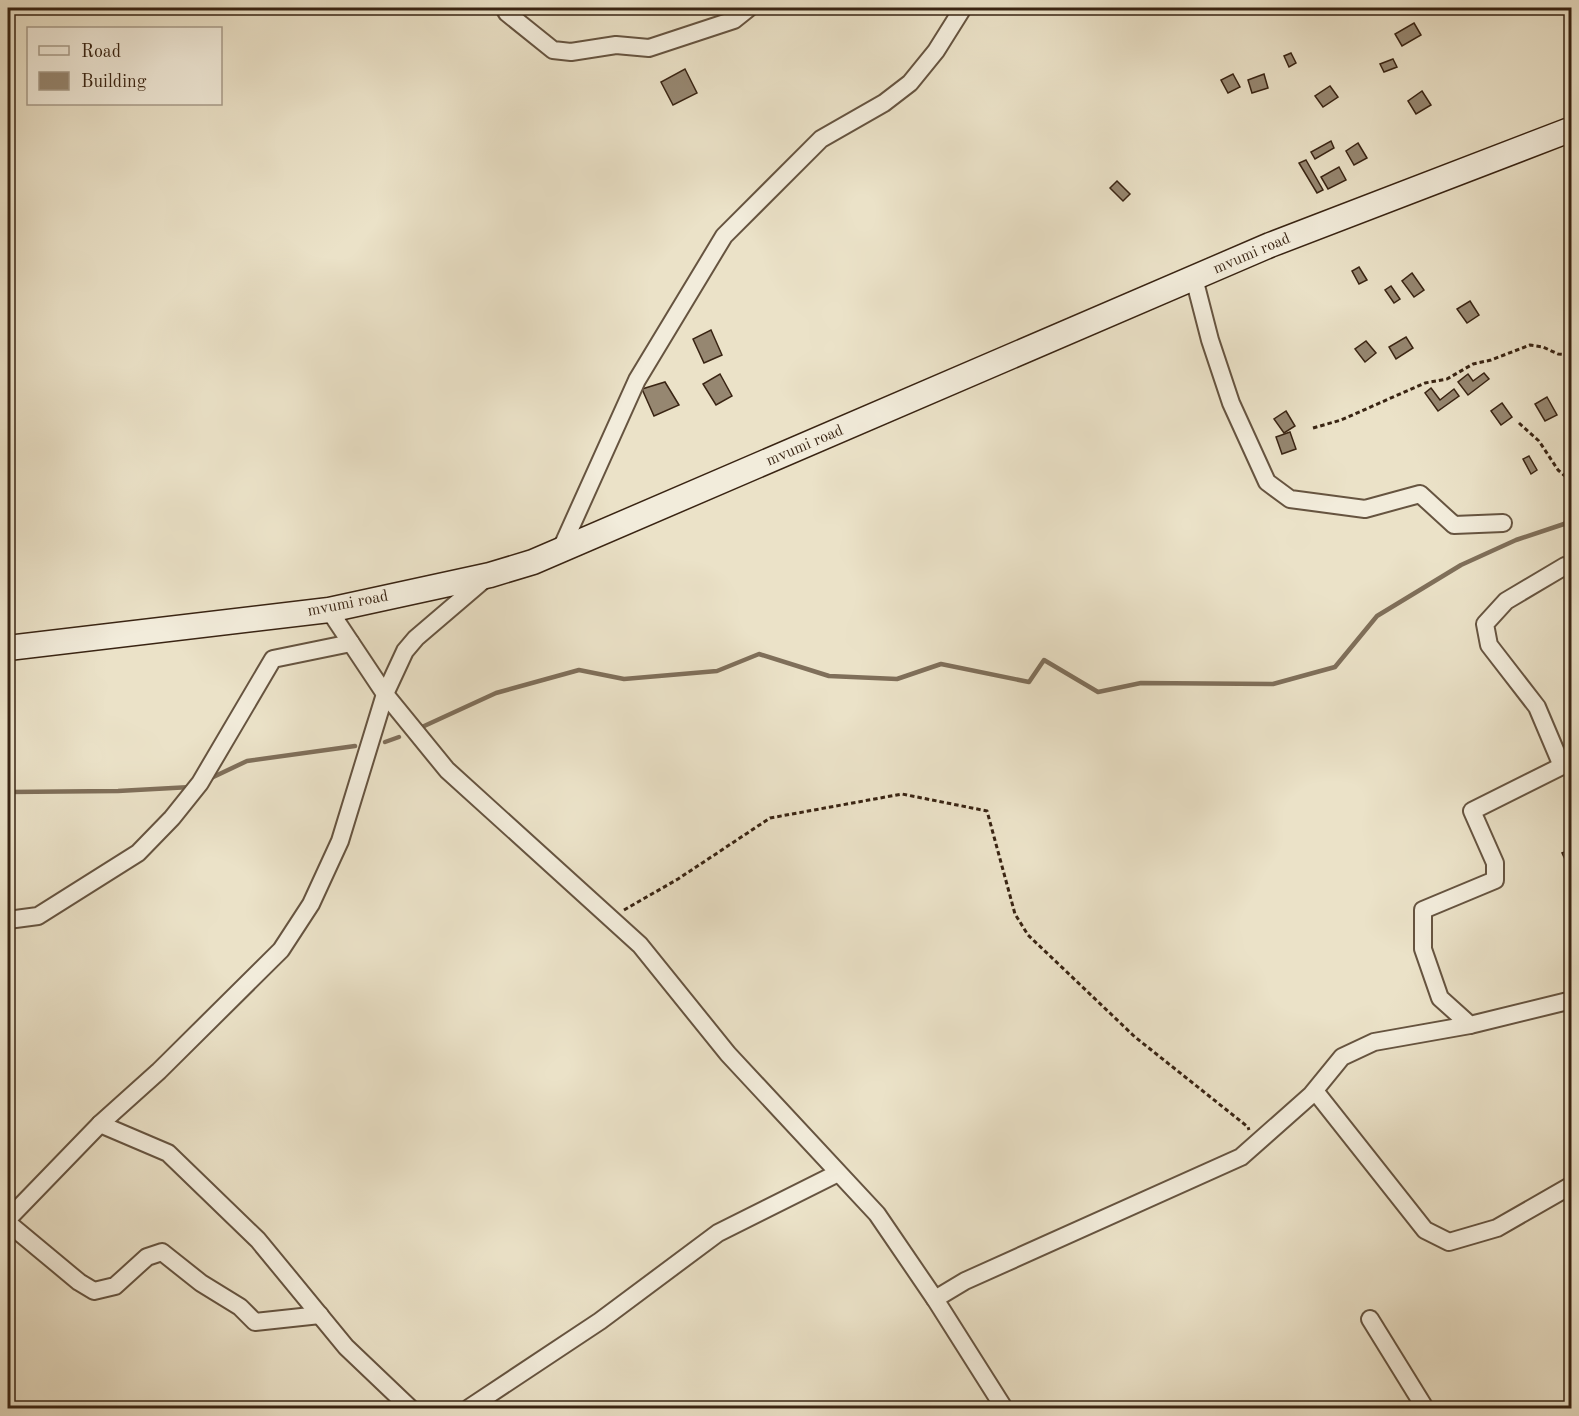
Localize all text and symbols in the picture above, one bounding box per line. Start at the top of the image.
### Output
legend [27,27,222,105]
text: Road [81,43,121,61]
text: Building [81,73,147,91]
street label: mvumi road [1211,231,1293,277]
street label: mvumi road [764,423,846,469]
street label: mvumi road [306,588,390,620]

